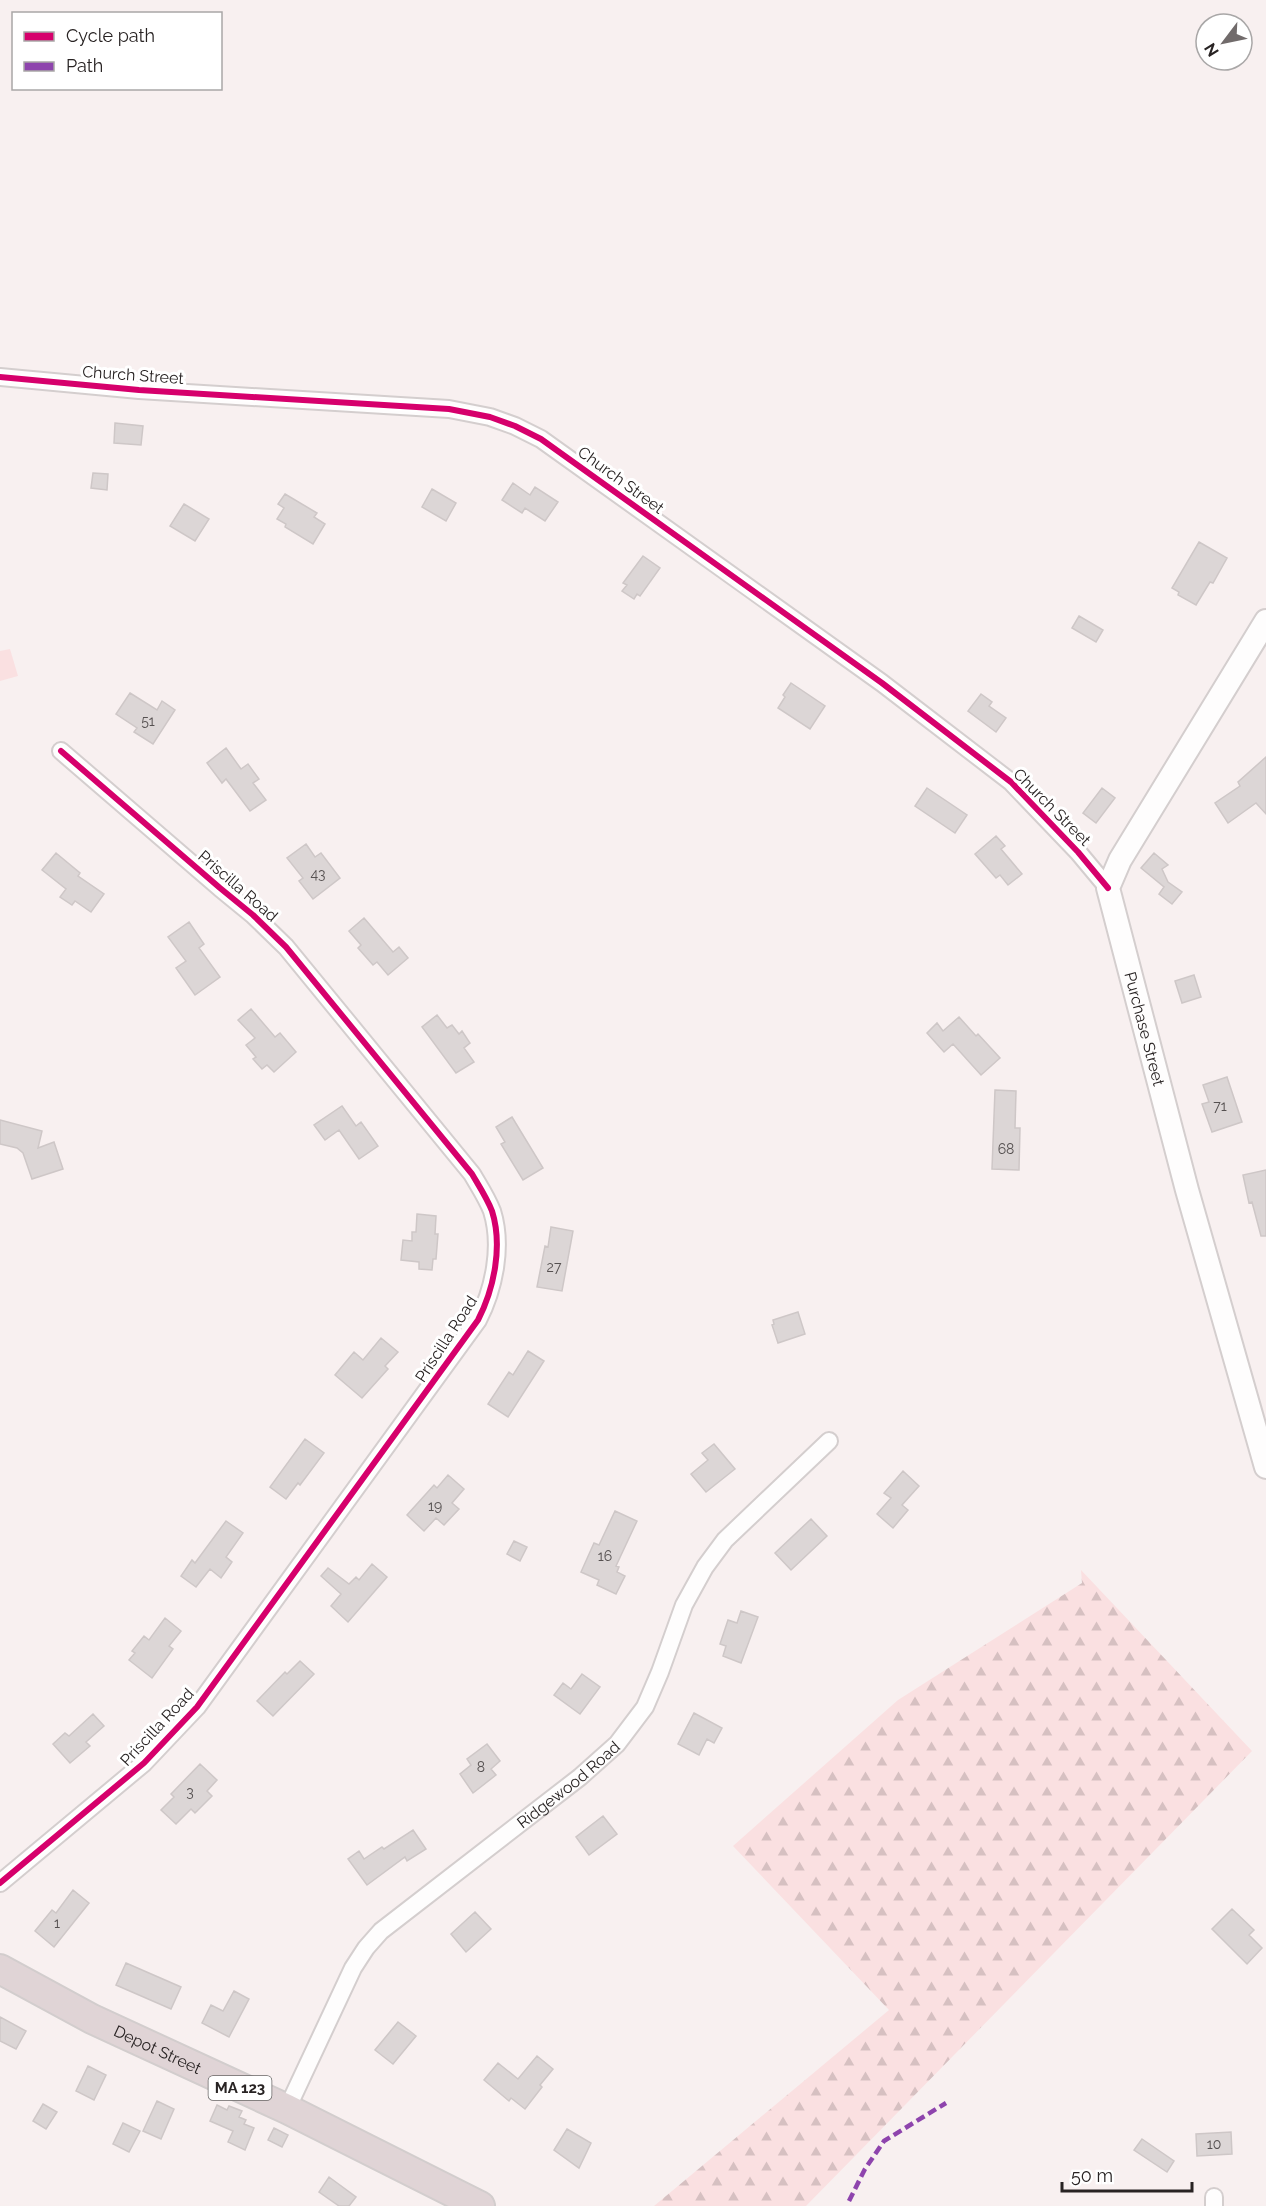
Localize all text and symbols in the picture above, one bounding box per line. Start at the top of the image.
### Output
legend [12,12,222,90]
north arrow [1194,12,1254,72]
text: Cycle path [66,25,155,46]
text: N [1200,39,1223,60]
text: Path [66,55,103,76]
street label: Church Street [82,362,185,388]
street label: Church Street [574,442,668,518]
house number: 51 [141,713,155,729]
street label: Church Street [1009,764,1095,850]
street label: Priscilla Road [194,846,282,926]
house number: 43 [310,866,326,882]
street label: Purchase Street [1121,970,1169,1089]
house number: 71 [1213,1098,1227,1114]
house number: 68 [998,1141,1014,1157]
house number: 27 [547,1259,562,1275]
street label: Priscilla Road [411,1292,481,1386]
house number: 19 [428,1498,442,1514]
house number: 16 [598,1548,612,1564]
street label: Priscilla Road [116,1684,198,1770]
street label: Ridgewood Road [513,1737,623,1832]
house number: 8 [477,1759,485,1775]
house number: 3 [186,1784,194,1800]
house number: 1 [54,1915,60,1931]
street label: Depot Street [111,2021,205,2078]
road number: MA 123 [208,2076,272,2100]
house number: 10 [1207,2136,1221,2152]
scale bar [1062,2155,1192,2193]
text: 50 m [1071,2165,1113,2186]

